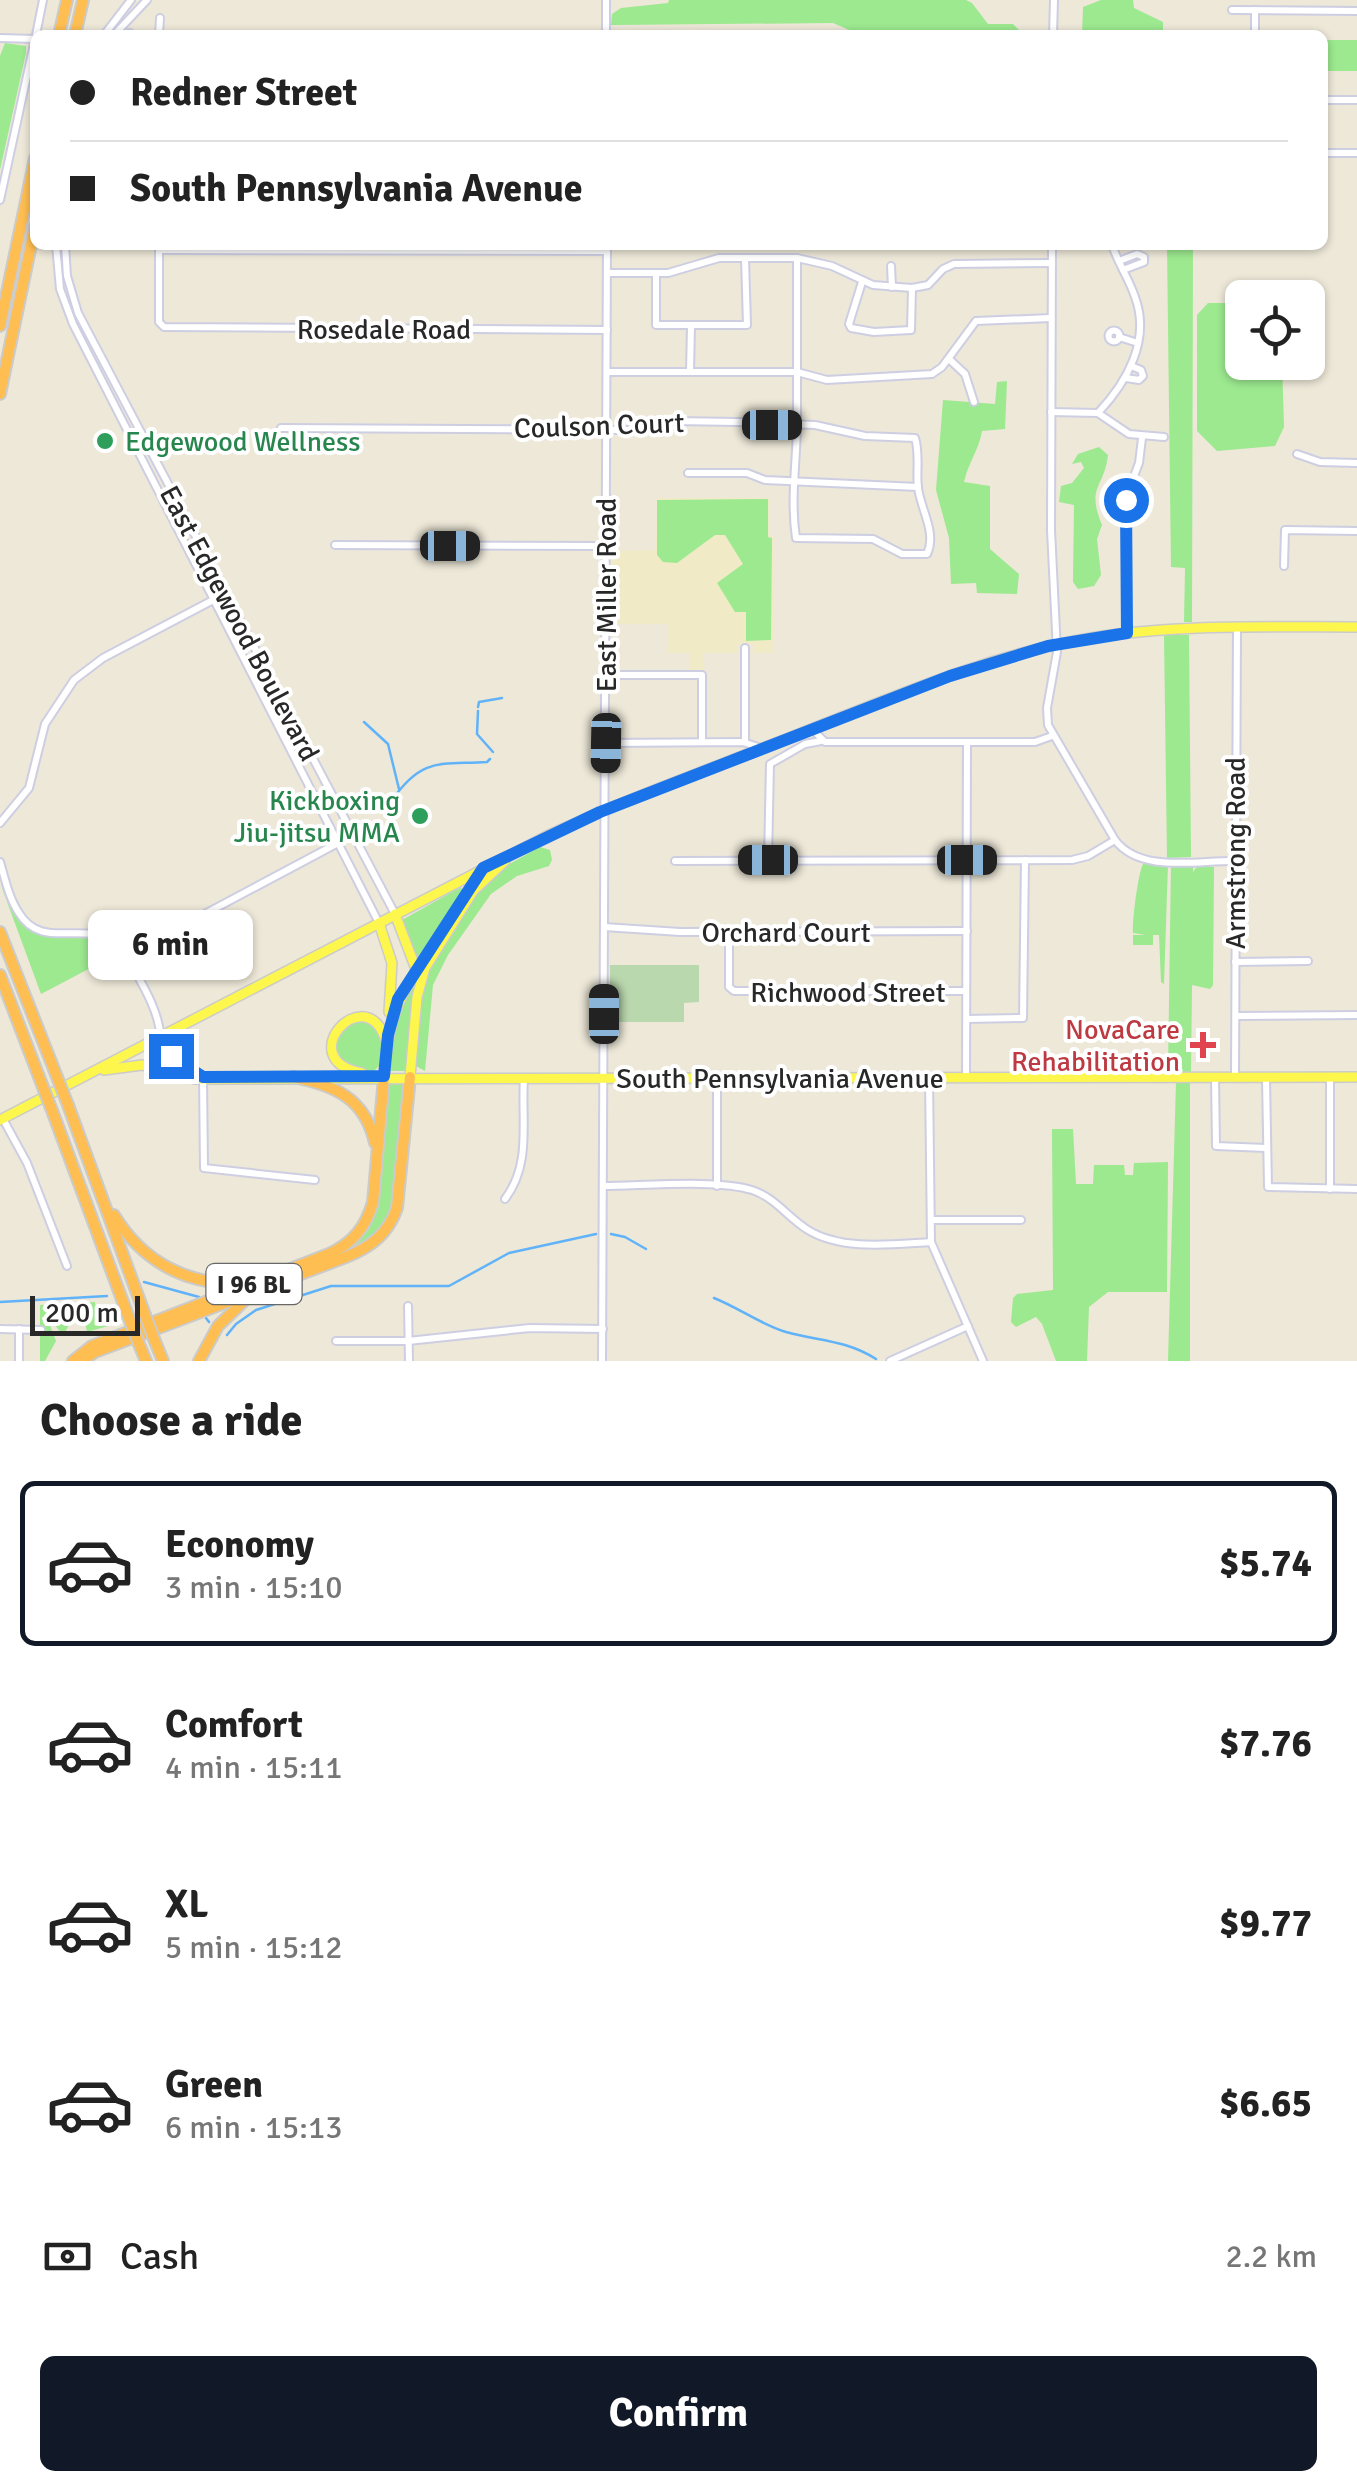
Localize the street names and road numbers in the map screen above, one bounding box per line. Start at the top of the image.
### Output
street label: Rosedale Road [297,313,471,347]
street label: Coulson Court [513,406,685,446]
street label: East Edgewood Boulevard [152,480,326,767]
street label: East Miller Road [590,498,624,692]
street label: Armstrong Road [1219,757,1253,949]
street label: Orchard Court [701,916,871,950]
street label: Richwood Street [750,976,946,1010]
street label: South Pennsylvania Avenue [616,1062,944,1096]
road number: I 96 BL [206,1264,302,1304]

